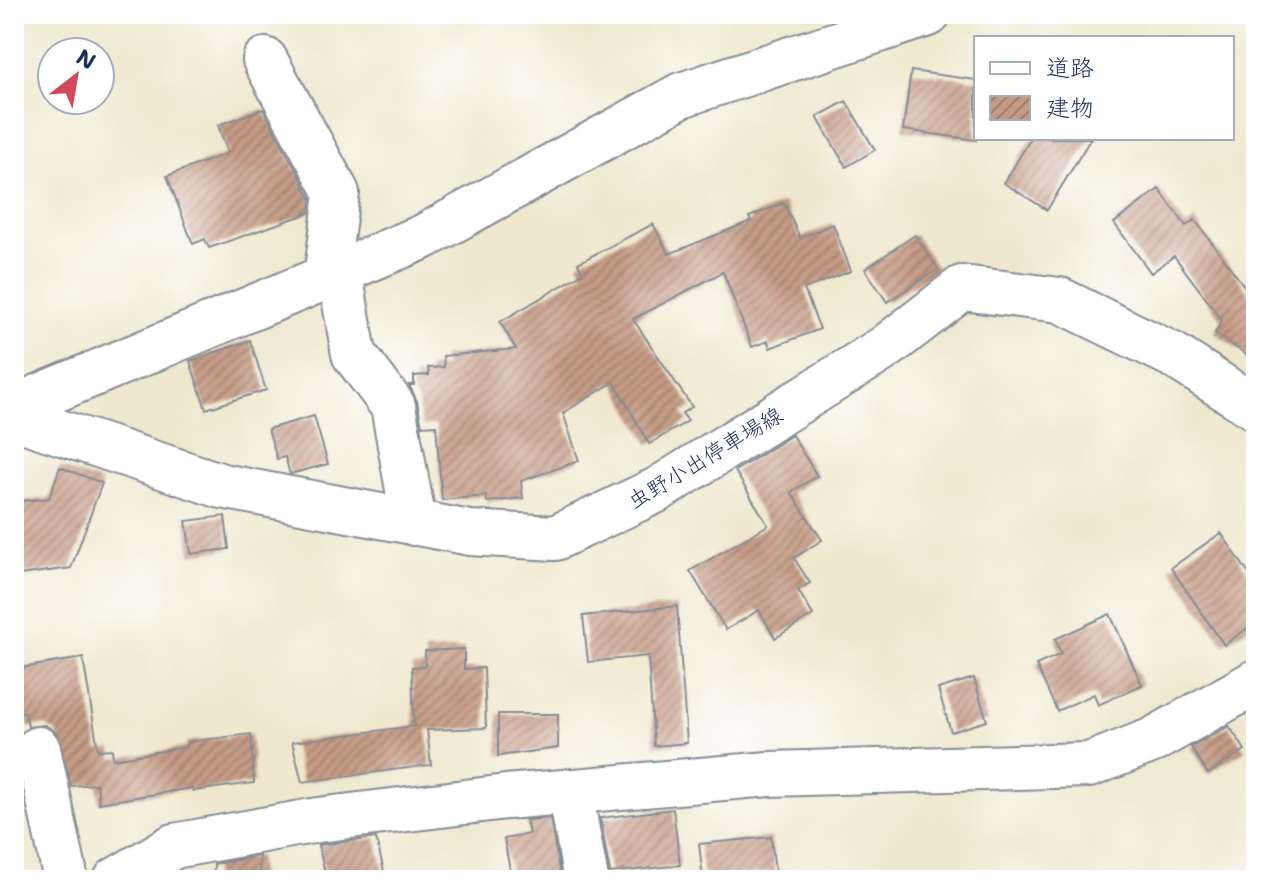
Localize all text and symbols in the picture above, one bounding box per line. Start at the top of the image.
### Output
north arrow [36,36,116,116]
legend [974,36,1234,140]
text: N [71,42,101,76]
text: 道路 [1046,52,1094,84]
text: 建物 [1046,92,1094,124]
street label: 虫野小出停車場線 [622,400,788,516]

